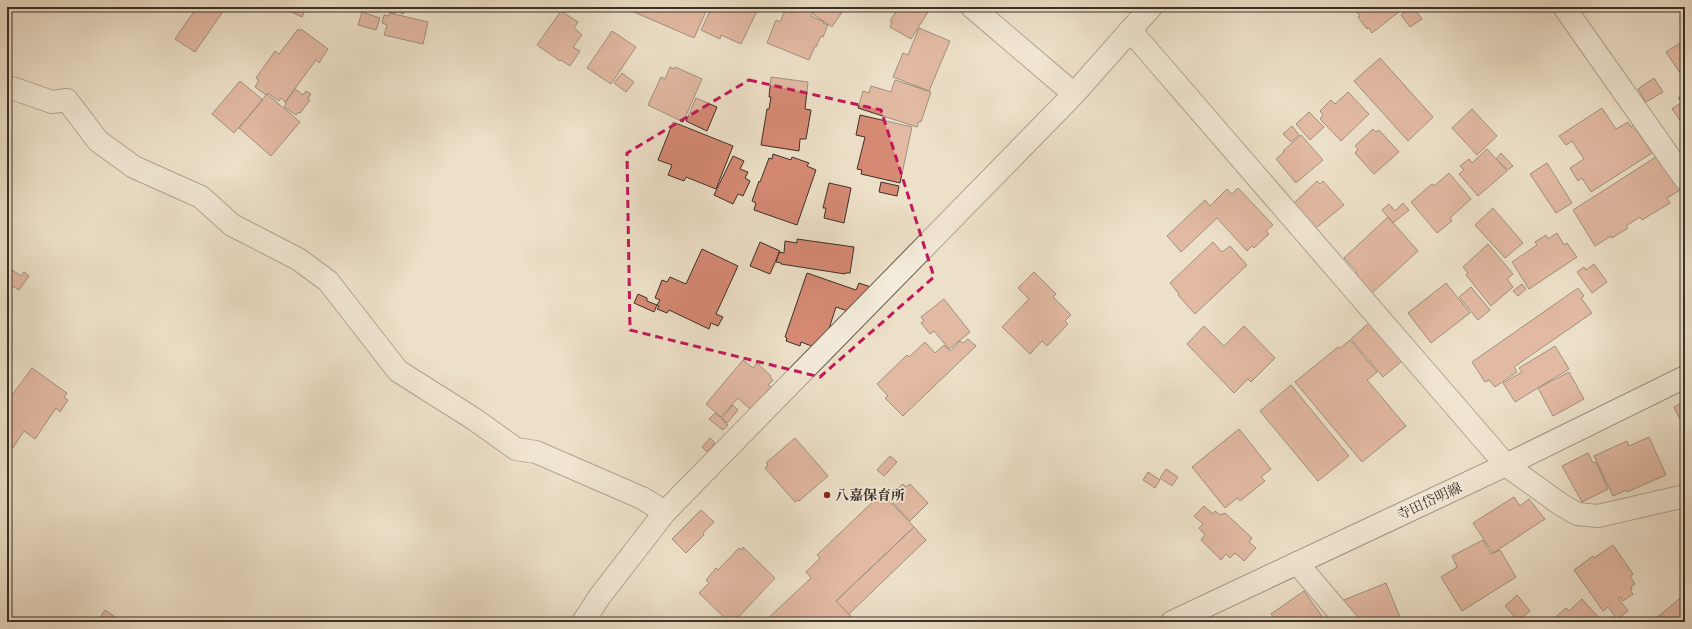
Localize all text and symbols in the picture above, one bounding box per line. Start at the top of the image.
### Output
street label: 寺田岱明線 [1394,479,1466,527]
place label: 八嘉保育所 [835,487,905,507]
marker: 八嘉保育所 [822,490,832,500]

